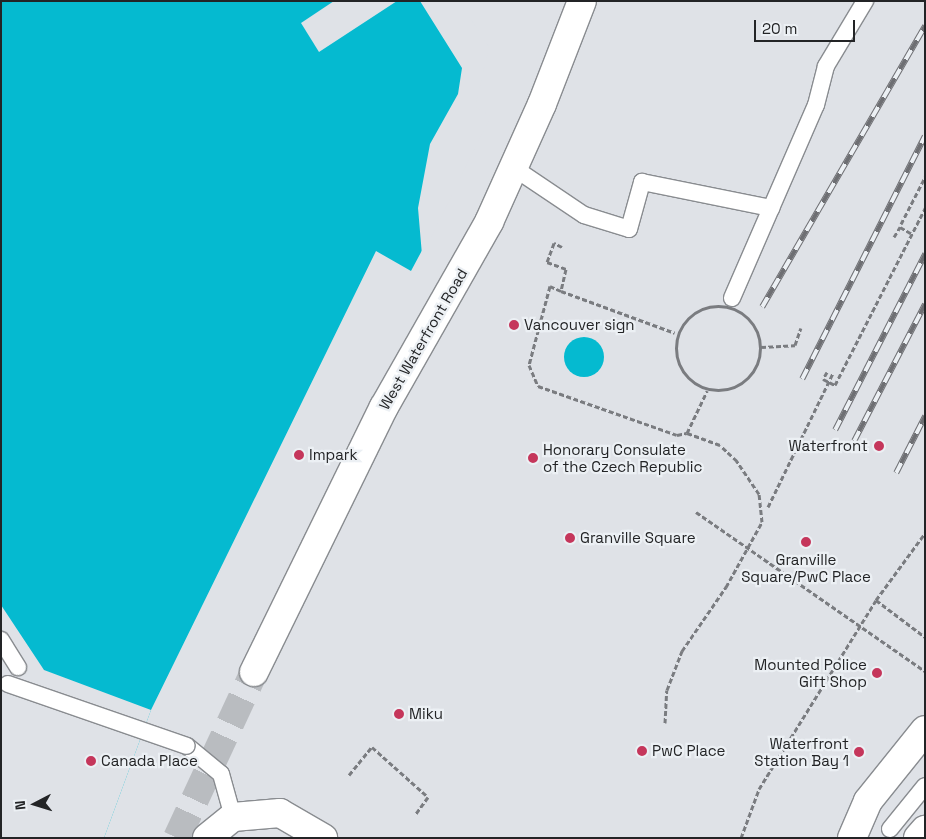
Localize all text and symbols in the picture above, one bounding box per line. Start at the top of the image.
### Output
scale bar [756,10,857,42]
text: 20 m [762,19,797,38]
street label: West Waterfront Road [375,265,471,413]
place label: Vancouver sign [524,316,635,334]
marker: Vancouver sign [508,319,520,331]
place label: Waterfront [789,437,868,455]
marker: Waterfront [872,439,886,453]
place label: Honorary Consulate of the Czech Republic [543,440,703,475]
place label: Impark [309,446,358,464]
marker: Impark [293,449,305,461]
marker: Honorary Consulate of the Czech Republic [527,452,539,464]
place label: Granville Square [580,529,696,547]
marker: Granville Square [564,532,576,544]
marker: Granville Square/PwC Place [800,536,812,548]
place label: Granville Square/PwC Place [741,550,871,585]
place label: Mounted Police Gift Shop [754,655,867,690]
marker: Mounted Police Gift Shop [871,667,883,679]
place label: Miku [409,705,443,723]
marker: Miku [393,708,405,720]
place label: Waterfront Station Bay 1 [754,734,849,769]
place label: PwC Place [652,742,725,760]
marker: PwC Place [636,745,648,757]
marker: Waterfront Station Bay 1 [853,746,865,758]
place label: Canada Place [101,752,198,770]
marker: Canada Place [85,755,97,767]
north arrow [10,779,60,829]
text: N [11,800,29,811]

